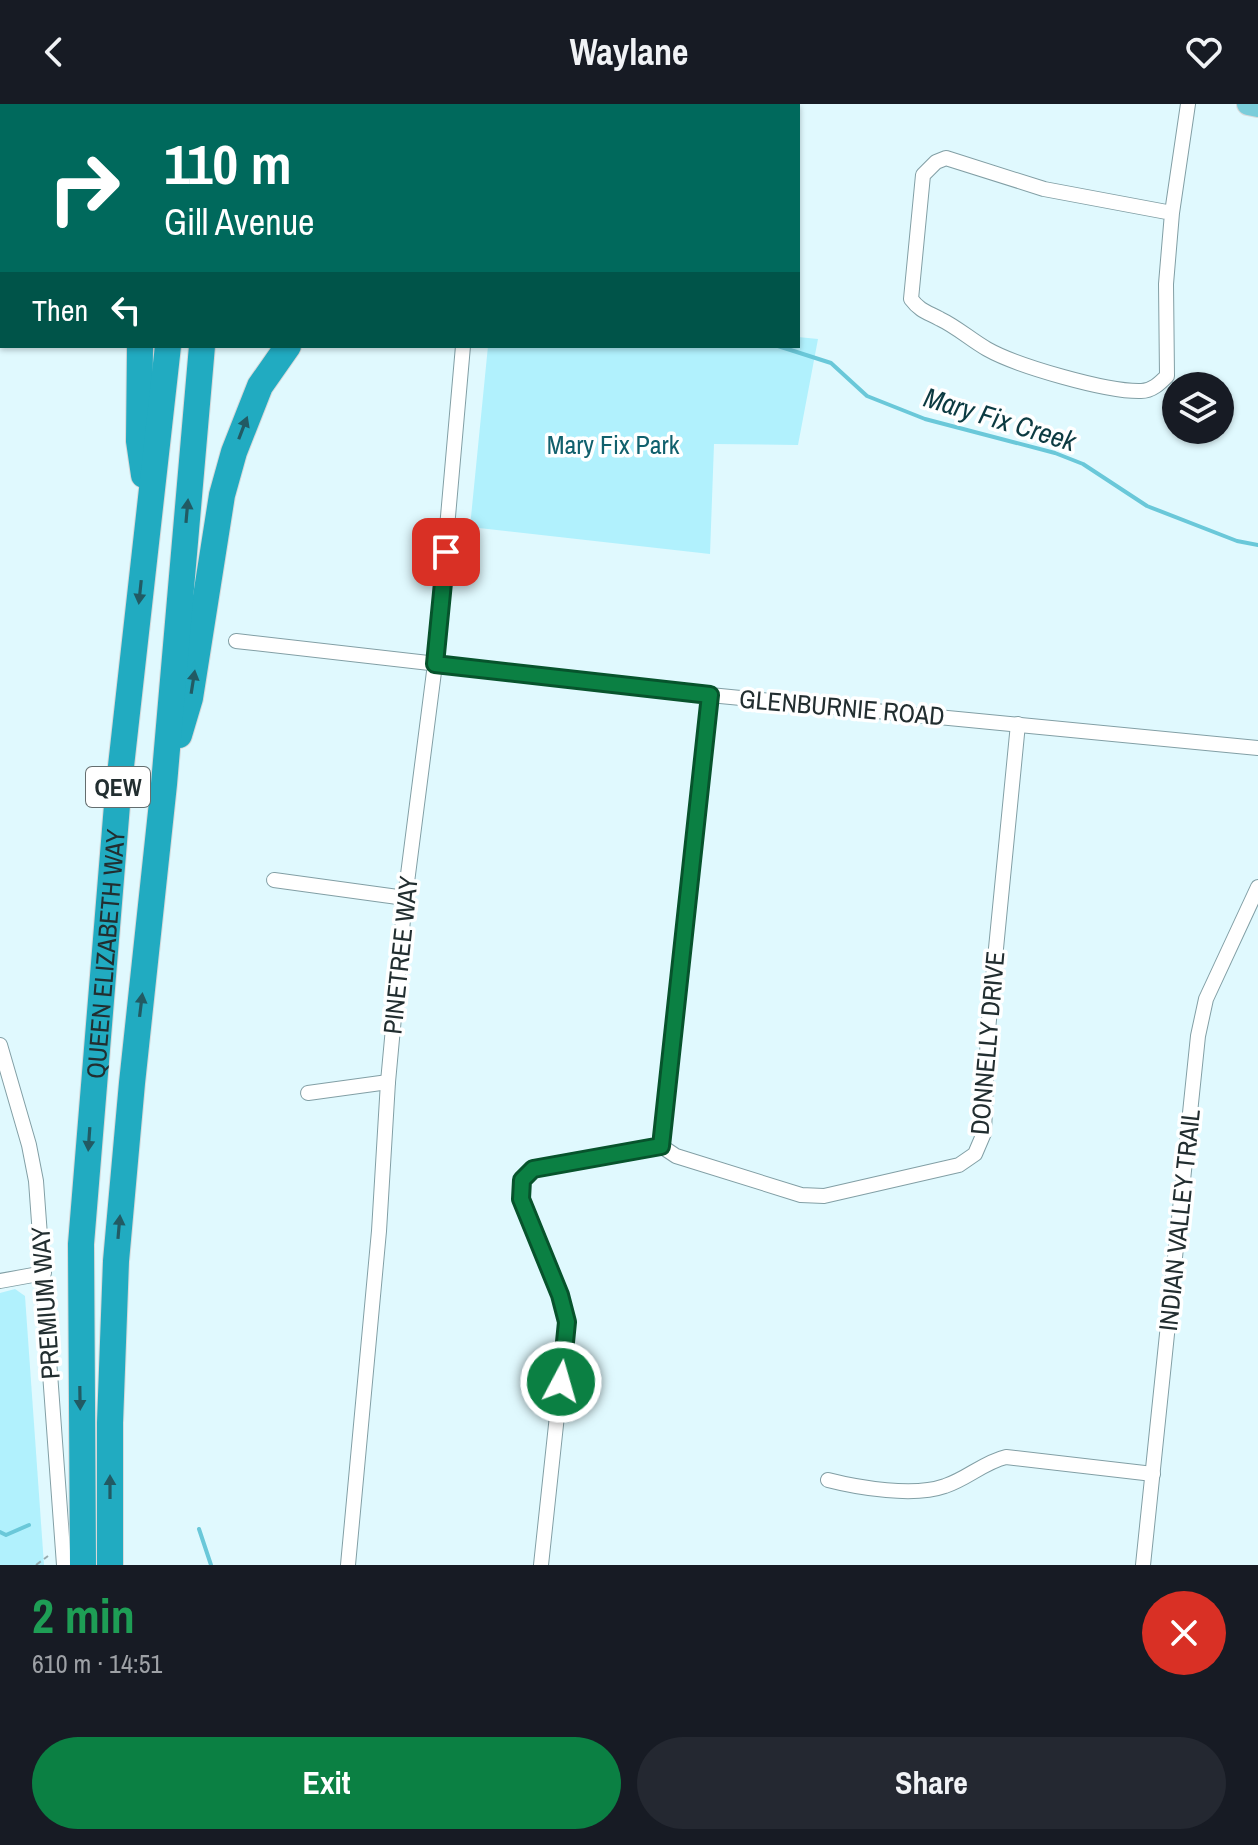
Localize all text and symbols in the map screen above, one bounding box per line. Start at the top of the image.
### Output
text: Waylane [570,28,688,76]
icon: back [32,30,76,74]
icon: heart [1182,30,1226,74]
text: 110 m [164,126,292,201]
icon: right [32,136,136,240]
text: Gill Avenue [164,198,314,246]
icon: left [104,288,148,332]
text: Then [32,290,88,330]
map controls [1162,372,1234,444]
button: layers [1162,372,1234,444]
water label: Mary Fix Creek [919,378,1082,461]
one-way arrow [237,416,250,440]
park label: Mary Fix Park [547,427,680,462]
one-way arrow [181,498,194,523]
pin [412,518,480,586]
icon: arrive [424,530,468,574]
one-way arrow [134,580,147,605]
one-way arrow [187,669,200,694]
street label: GLENBURNIE ROAD [738,681,946,733]
road number: QEW [86,767,150,807]
street label: QUEEN ELIZABETH WAY [77,827,133,1080]
street label: PINETREE WAY [374,873,426,1036]
street label: DONNELLY DRIVE [962,950,1012,1136]
one-way arrow [134,992,147,1017]
street label: INDIAN VALLEY TRAIL [1150,1107,1208,1333]
one-way arrow [82,1127,95,1152]
one-way arrow [113,1214,126,1239]
street label: PREMIUM WAY [22,1225,68,1380]
position arrow [519,1340,603,1424]
one-way arrow [74,1386,87,1411]
one-way arrow [104,1474,116,1499]
text: 2 min [32,1583,135,1648]
button: close [1142,1591,1226,1675]
text: 610 m · 14:51 [32,1646,162,1681]
button: Exit [32,1737,621,1829]
button: Share [637,1737,1226,1829]

